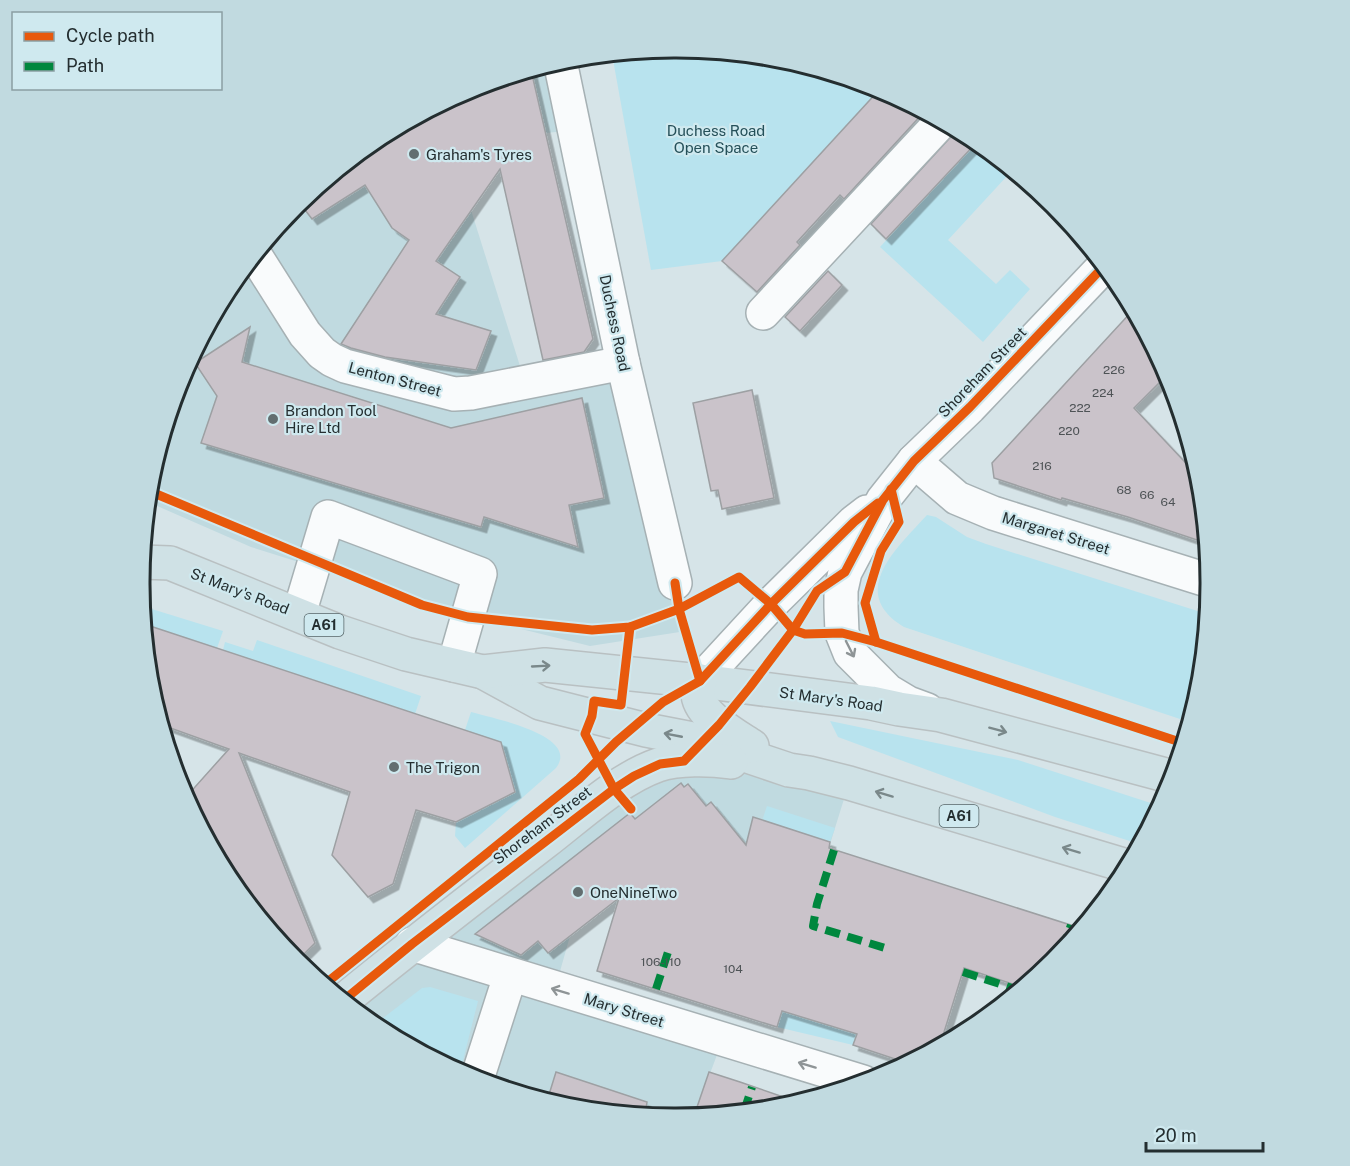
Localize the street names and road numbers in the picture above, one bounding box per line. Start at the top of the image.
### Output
street label: Duchess Road [596,273,634,373]
street label: Shoreham Street [935,323,1029,421]
street label: Lenton Street [347,358,443,400]
street label: Margaret Street [1000,509,1112,558]
street label: St Mary's Road [188,564,292,618]
road number: A61 [304,614,344,636]
street label: St Mary's Road [778,683,884,715]
street label: Shoreham Street [489,782,595,868]
road number: A61 [940,805,978,827]
street label: Mary Street [582,990,666,1030]

